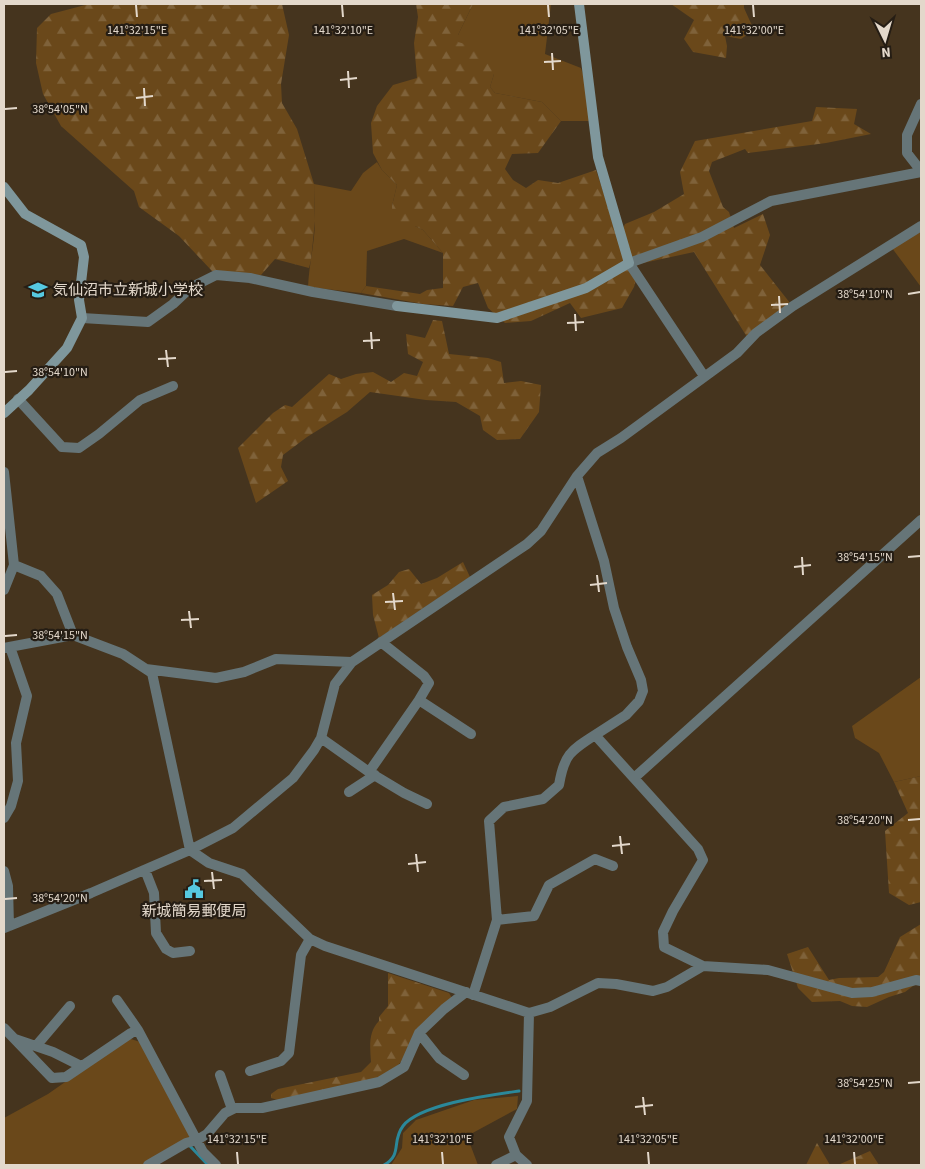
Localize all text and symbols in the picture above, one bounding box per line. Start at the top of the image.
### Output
north arrow [860,15,910,65]
text: 141°32'15"E [107,22,167,39]
text: 141°32'10"E [313,22,373,39]
text: 141°32'05"E [519,22,579,39]
text: 141°32'00"E [724,22,784,39]
text: N [881,42,892,62]
text: 38°54'05"N [32,101,88,118]
school or university icon: 気仙沼市立新城小学校 [27,279,49,301]
place label: 気仙沼市立新城小学校 [53,280,203,301]
text: 38°54'10"N [837,286,893,303]
text: 38°54'10"N [32,364,88,381]
text: 38°54'15"N [837,549,893,566]
text: 38°54'15"N [32,627,88,644]
text: 38°54'20"N [837,812,893,829]
public building icon: 新城簡易郵便局 [183,878,205,900]
text: 38°54'20"N [32,890,88,907]
place label: 新城簡易郵便局 [141,901,247,922]
text: 38°54'25"N [837,1075,893,1092]
text: 141°32'15"E [207,1131,267,1148]
text: 141°32'10"E [412,1131,472,1148]
text: 141°32'05"E [618,1131,678,1148]
text: 141°32'00"E [824,1131,884,1148]

